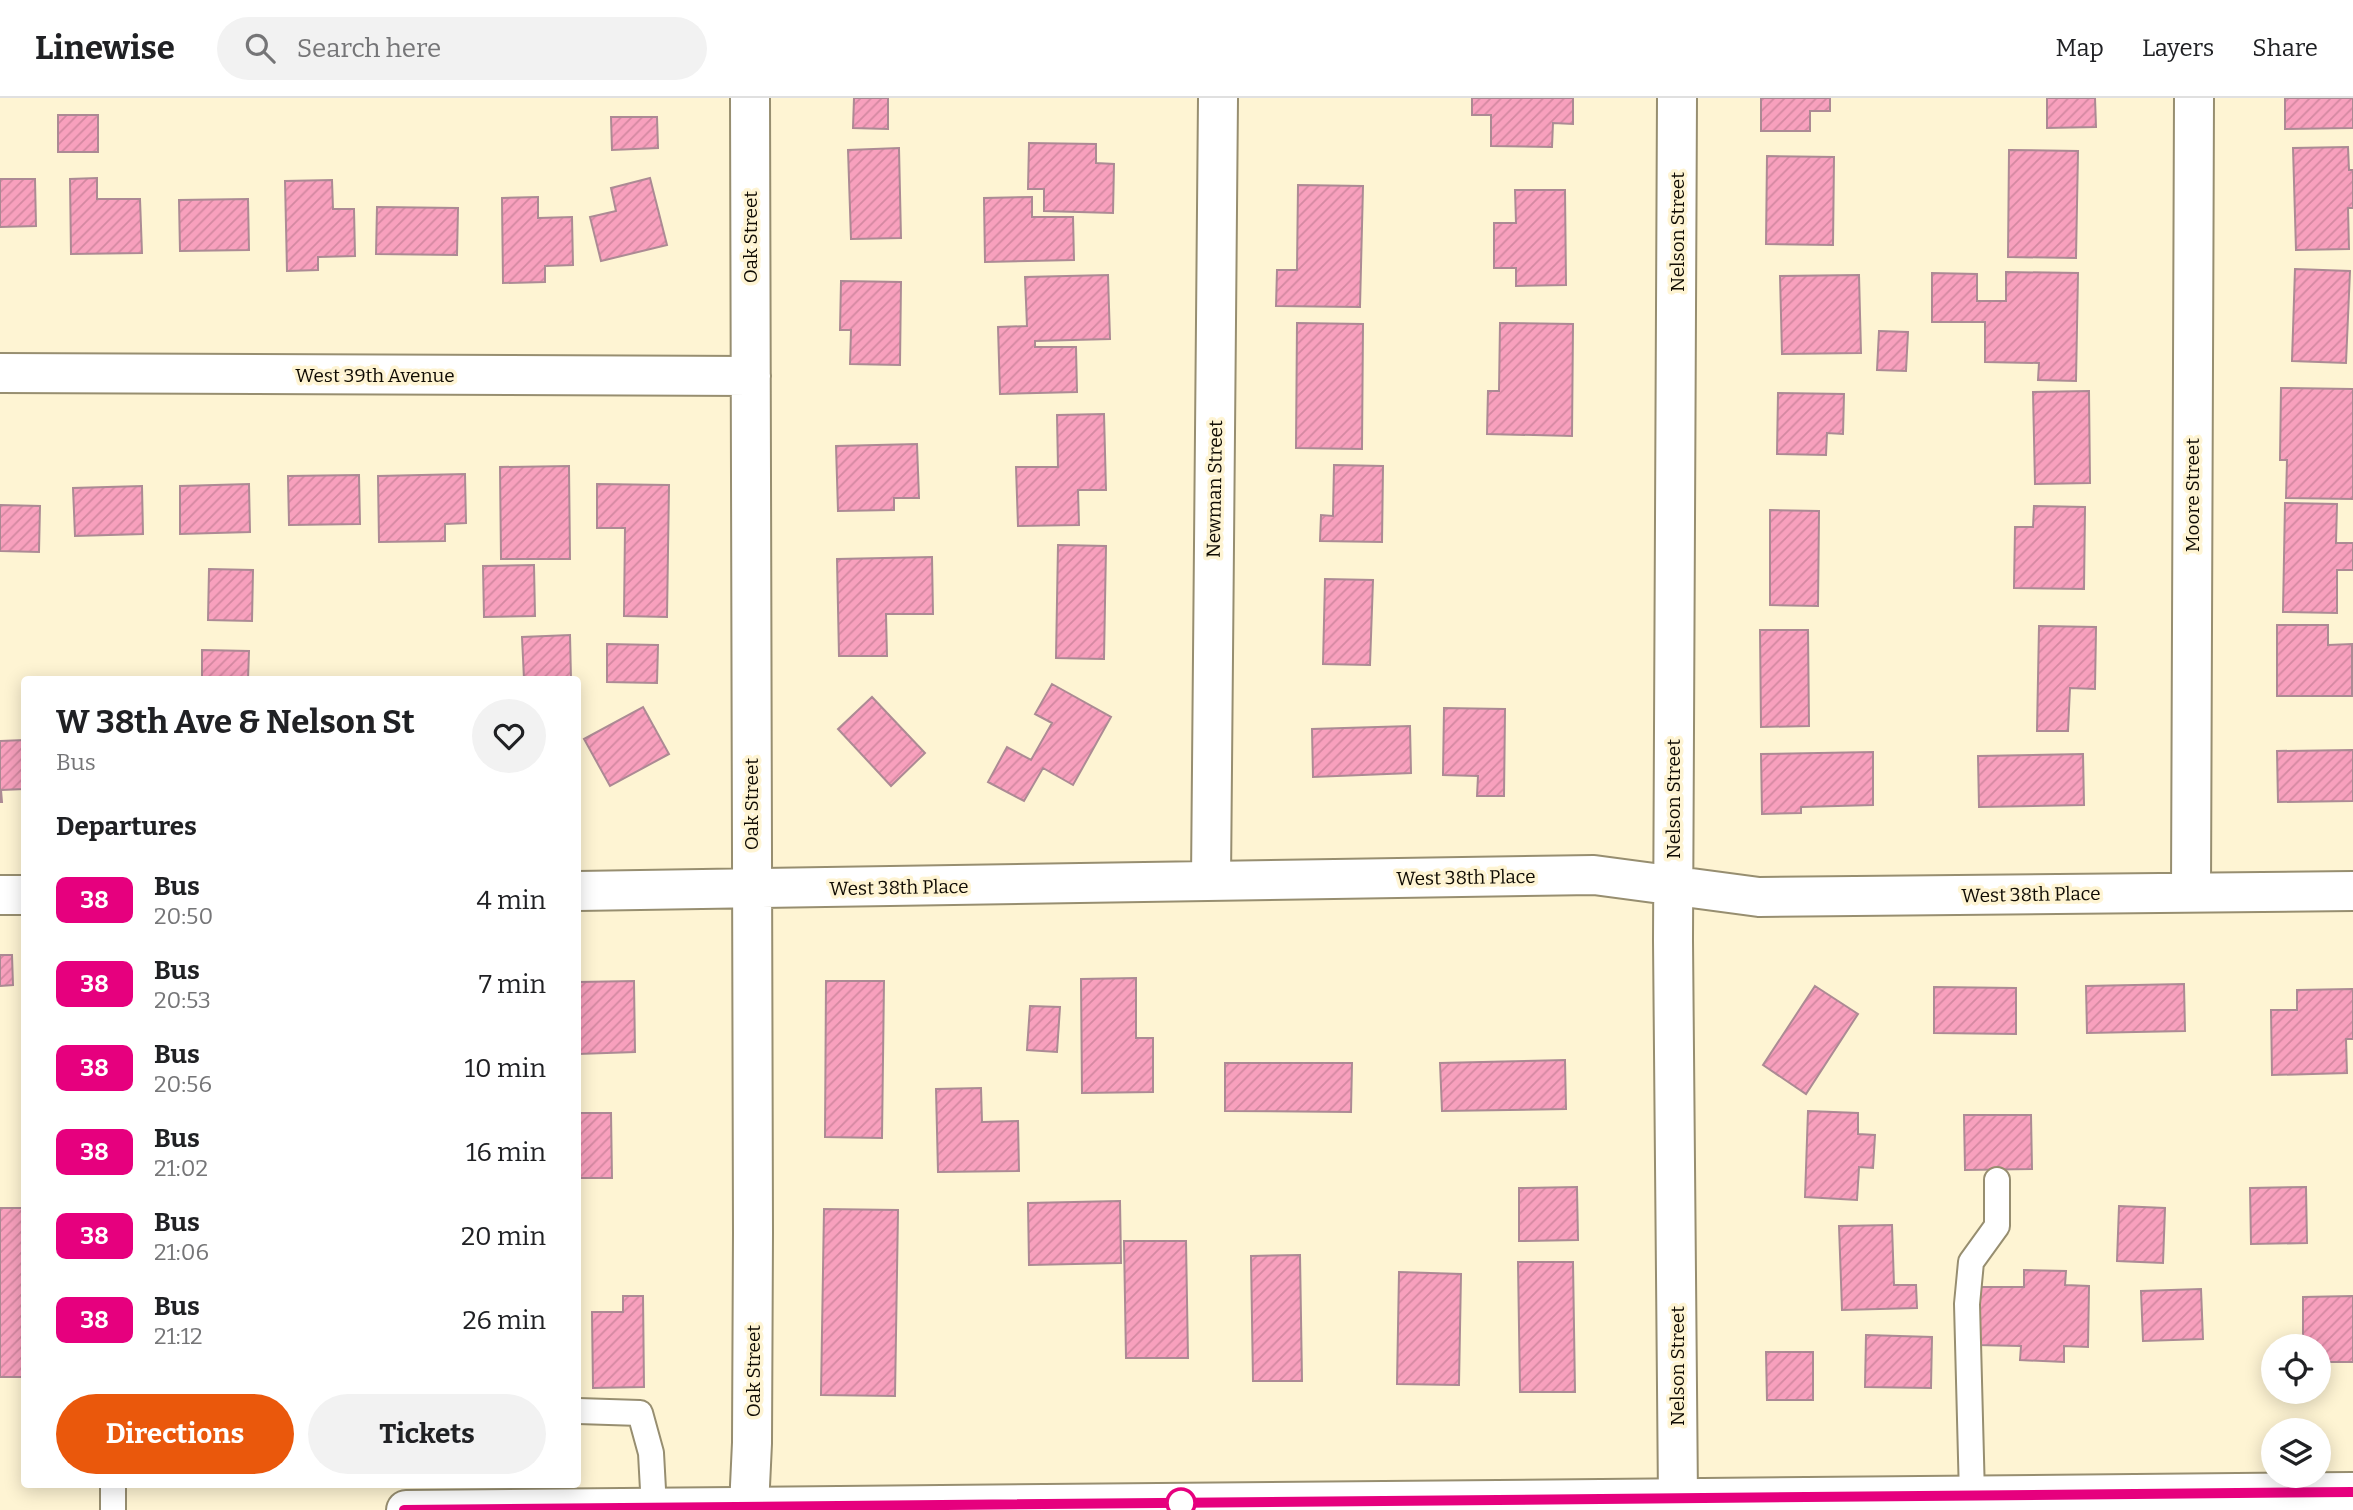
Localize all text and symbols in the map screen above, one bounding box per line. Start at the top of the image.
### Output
search box [217,17,707,80]
text: Linewise [35,28,175,68]
icon: search [241,29,279,67]
text: Search here [297,33,441,64]
text: Map [2056,34,2104,62]
text: Layers [2142,34,2214,62]
text: Share [2252,34,2318,62]
street label: Nelson Street [1666,172,1689,292]
street label: Oak Street [739,191,762,283]
street label: West 39th Avenue [295,364,455,387]
street label: Newman Street [1202,420,1227,558]
street label: Moore Street [2181,438,2204,552]
button: heart [472,699,546,773]
text: W 38th Ave & Nelson St [56,702,415,742]
street label: Nelson Street [1662,739,1685,859]
text: Bus [56,748,96,776]
street label: Oak Street [740,758,763,850]
text: Departures [56,811,197,842]
street label: West 38th Place [1396,865,1536,890]
text: Bus [154,871,200,902]
street label: West 38th Place [829,875,969,900]
street label: West 38th Place [1961,882,2101,907]
text: 4 min [477,885,546,916]
text: 38 [80,886,109,914]
text: 20:50 [154,902,213,930]
text: Bus [154,955,200,986]
text: 7 min [479,969,546,1000]
text: 38 [80,970,109,998]
text: 20:53 [154,986,211,1014]
text: Bus [154,1039,200,1070]
text: 10 min [465,1053,546,1084]
text: 38 [80,1054,109,1082]
text: 20:56 [154,1070,212,1098]
text: Bus [154,1123,200,1154]
text: 16 min [466,1137,546,1168]
text: 38 [80,1138,109,1166]
text: 21:02 [154,1154,208,1182]
text: Bus [154,1207,200,1238]
text: 20 min [461,1221,546,1252]
text: 38 [80,1222,109,1250]
text: 21:06 [154,1238,209,1266]
text: Bus [154,1291,200,1322]
text: 26 min [462,1305,546,1336]
text: 38 [80,1306,109,1334]
street label: Nelson Street [1666,1306,1689,1426]
text: 21:12 [154,1322,203,1350]
street label: Oak Street [742,1325,765,1417]
map controls [2261,1334,2331,1488]
button: locate [2261,1334,2331,1404]
button: Directions [56,1394,294,1474]
button: Tickets [308,1394,546,1474]
button: layers [2261,1418,2331,1488]
unlabelled marker [1166,1488,1196,1510]

